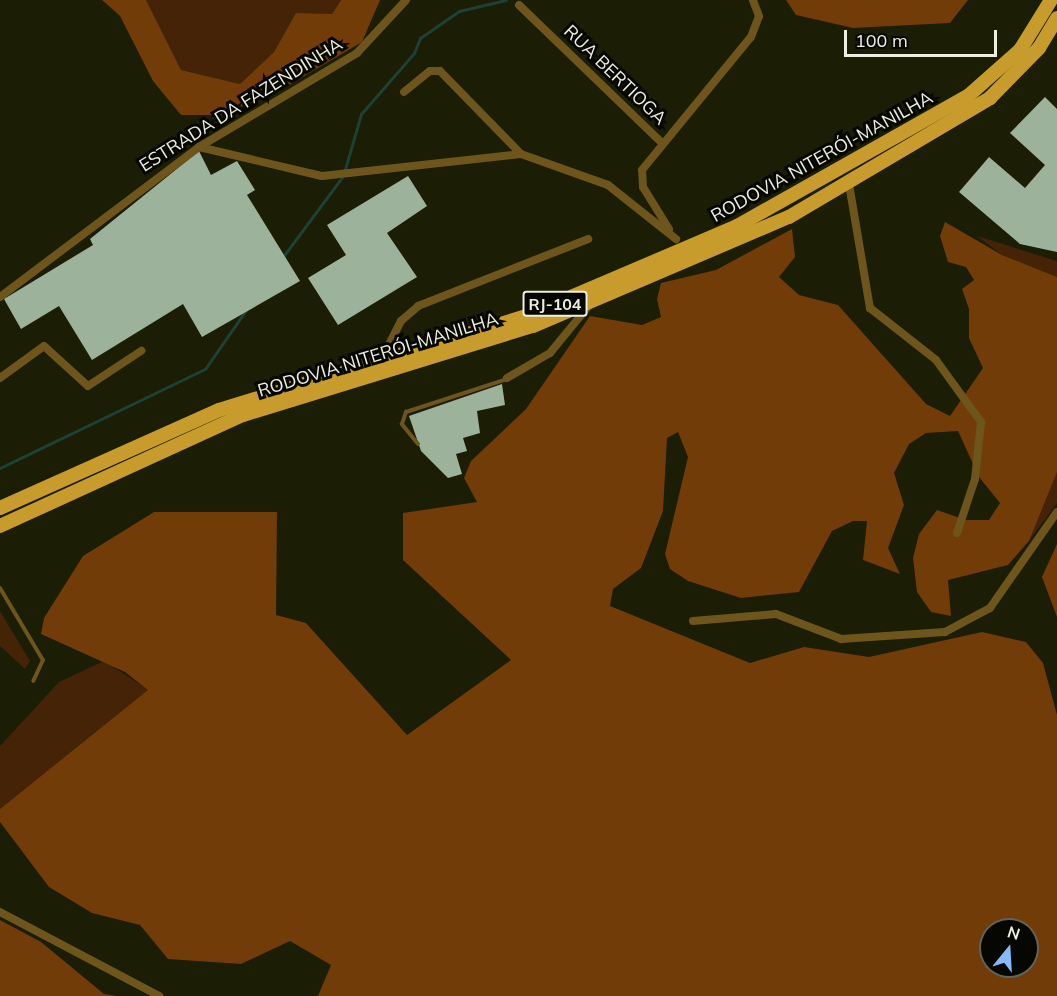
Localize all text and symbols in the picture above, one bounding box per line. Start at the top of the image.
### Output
scale bar [847,18,1000,56]
street label: RUA BERTIOGA [559,21,671,129]
text: 100 m [855,29,908,52]
street label: ESTRADA DA FAZENDINHA [135,33,347,177]
street label: RODOVIA NITERÓI-MANILHA [707,87,937,227]
road number: RJ-104 [522,291,588,317]
street label: RODOVIA NITERÓI-MANILHA [255,308,501,402]
north arrow [979,918,1039,978]
text: N [1005,921,1023,944]

